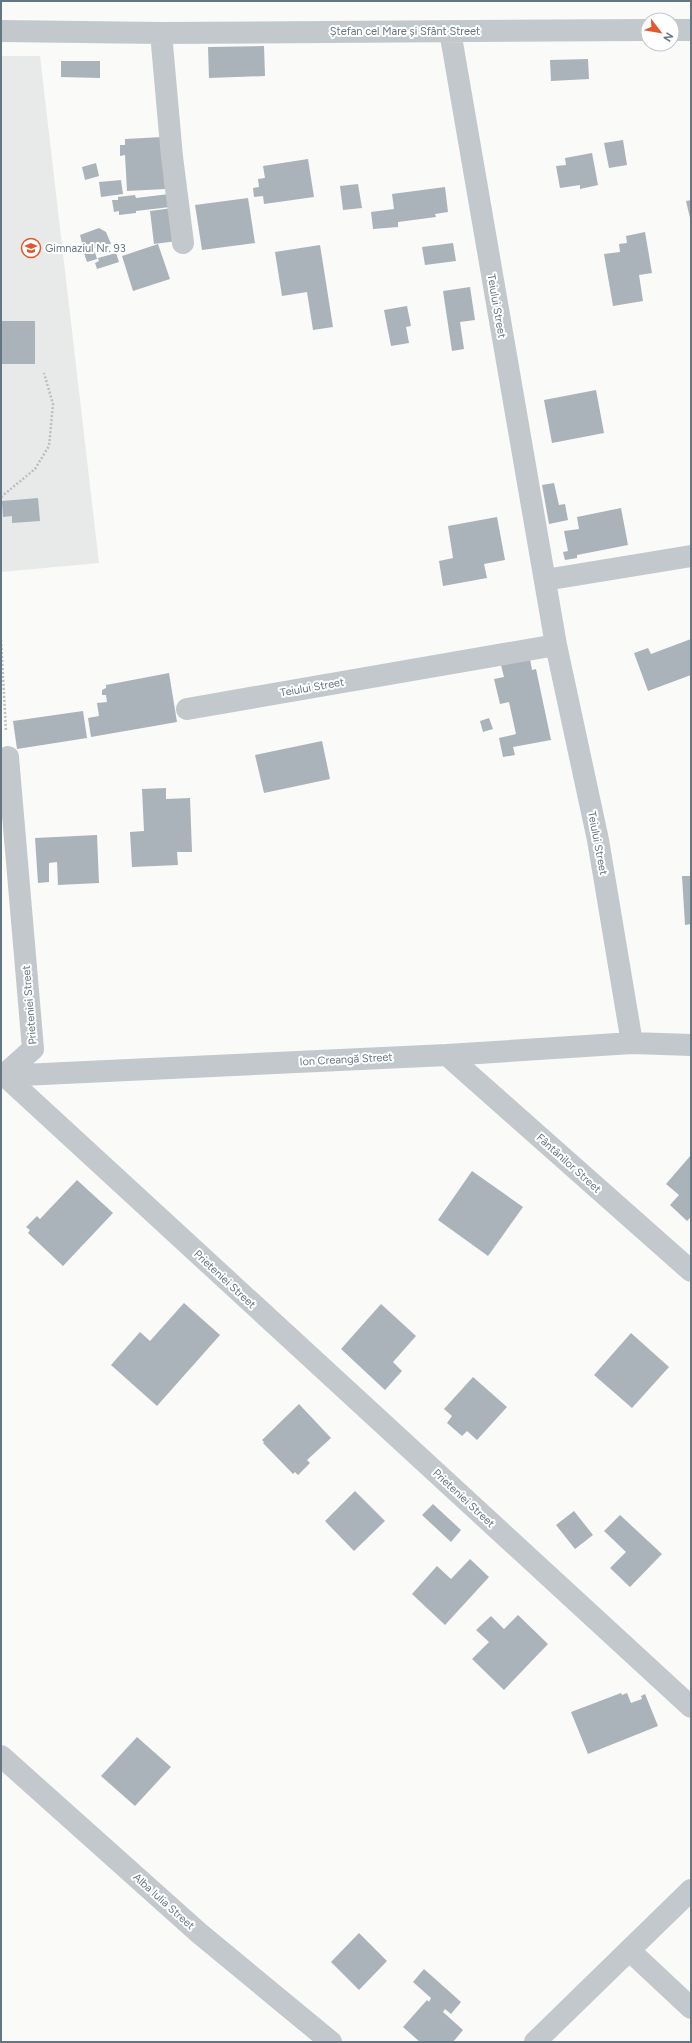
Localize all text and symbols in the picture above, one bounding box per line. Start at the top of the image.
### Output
north arrow [640,12,680,52]
street label: Ștefan cel Mare și Sfânt Street [330,25,480,38]
text: N [660,30,676,44]
school or university icon: Gimnaziul Nr. 93 [20,237,42,259]
place label: Gimnaziul Nr. 93 [45,242,126,255]
street label: Teiului Street [484,273,509,339]
street label: Teiului Street [279,675,345,700]
street label: Teiului Street [585,810,610,876]
street label: Prieteniei Street [20,965,39,1045]
street label: Ion Creangă Street [299,1051,393,1068]
street label: Fântânilor Street [534,1131,604,1196]
street label: Prieteniei Street [191,1247,258,1311]
street label: Prieteniei Street [430,1466,497,1530]
street label: Alba Iulia Street [130,1870,197,1932]

